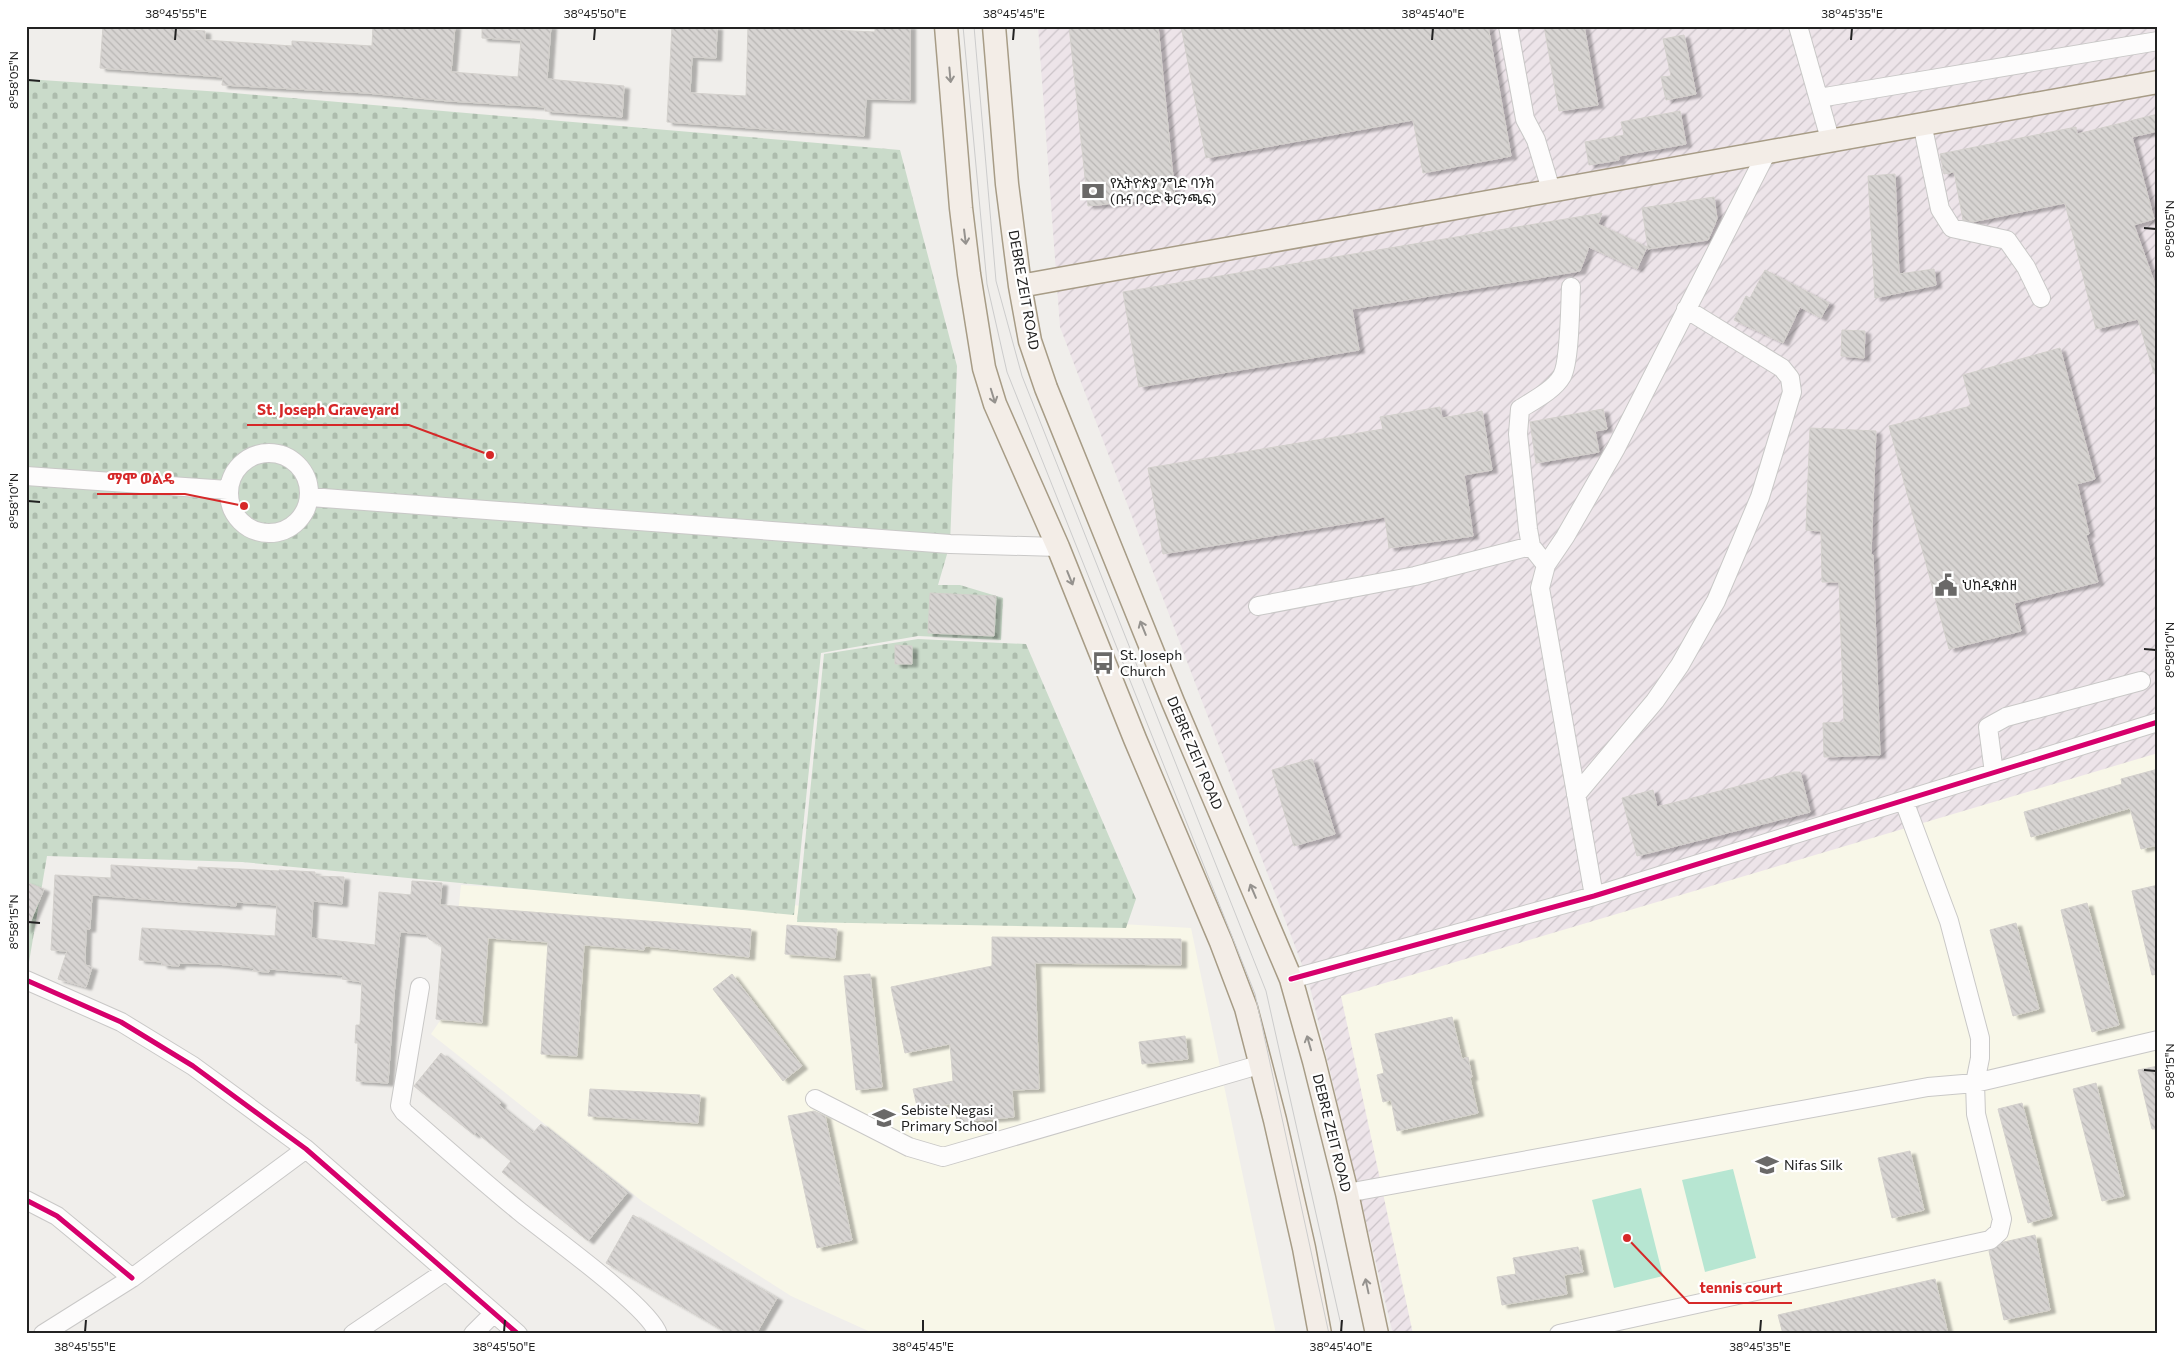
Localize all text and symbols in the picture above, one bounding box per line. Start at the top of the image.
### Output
text: 38°45'55"E [145,6,207,20]
text: 38°45'50"E [564,6,626,20]
text: 38°45'45"E [983,6,1045,20]
text: 38°45'40"E [1402,6,1464,20]
text: 38°45'35"E [1821,6,1883,20]
text: 8°58'05"N [6,51,20,109]
one-way arrow [945,67,955,83]
place label: የኢትዮጵያ ንግድ ባንክ (ቡና ቦርድ ቅርንጫፍ) [1110,174,1217,207]
bank icon: የኢትዮጵያ ንግድ ባንክ (ቡና ቦርድ ቅርንጫፍ) [1080,178,1106,204]
text: 8°58'05"N [2162,200,2176,258]
one-way arrow [960,228,970,244]
street label: DEBRE ZEIT ROAD [1006,229,1043,351]
one-way arrow [988,388,998,404]
callout: St. Joseph Graveyard [247,395,409,425]
text: St. Joseph Graveyard [257,400,399,418]
callout: ማሞ ወልዴ [97,464,185,494]
text: ማሞ ወልዴ [107,469,175,487]
text: 8°58'10"N [6,473,20,529]
one-way arrow [1066,570,1075,585]
public building icon: ህከዲቁስዘ [1933,572,1959,598]
place label: ህከዲቁስዘ [1962,576,2017,593]
one-way arrow [1137,621,1147,636]
text: 8°58'10"N [2162,622,2176,678]
place label: St. Joseph Church [1120,646,1182,679]
bus stop icon: St. Joseph Church [1090,650,1116,676]
street label: DEBRE ZEIT ROAD [1164,694,1227,812]
one-way arrow [1248,884,1258,899]
text: 8°58'15"N [6,894,20,950]
one-way arrow [1304,1035,1314,1051]
text: 8°58'15"N [2162,1043,2176,1099]
street label: DEBRE ZEIT ROAD [1310,1072,1355,1194]
place label: Sebiste Negasi Primary School [901,1101,997,1134]
school or university icon: Sebiste Negasi Primary School [871,1105,897,1131]
school or university icon: Nifas Silk [1754,1152,1780,1178]
place label: Nifas Silk [1784,1156,1843,1173]
callout: tennis court [1689,1273,1792,1303]
one-way arrow [1362,1278,1371,1294]
text: tennis court [1700,1278,1782,1296]
text: 38°45'55"E [54,1339,116,1353]
text: 38°45'50"E [473,1339,535,1353]
text: 38°45'45"E [892,1339,954,1353]
text: 38°45'40"E [1310,1339,1372,1353]
text: 38°45'35"E [1729,1339,1791,1353]

